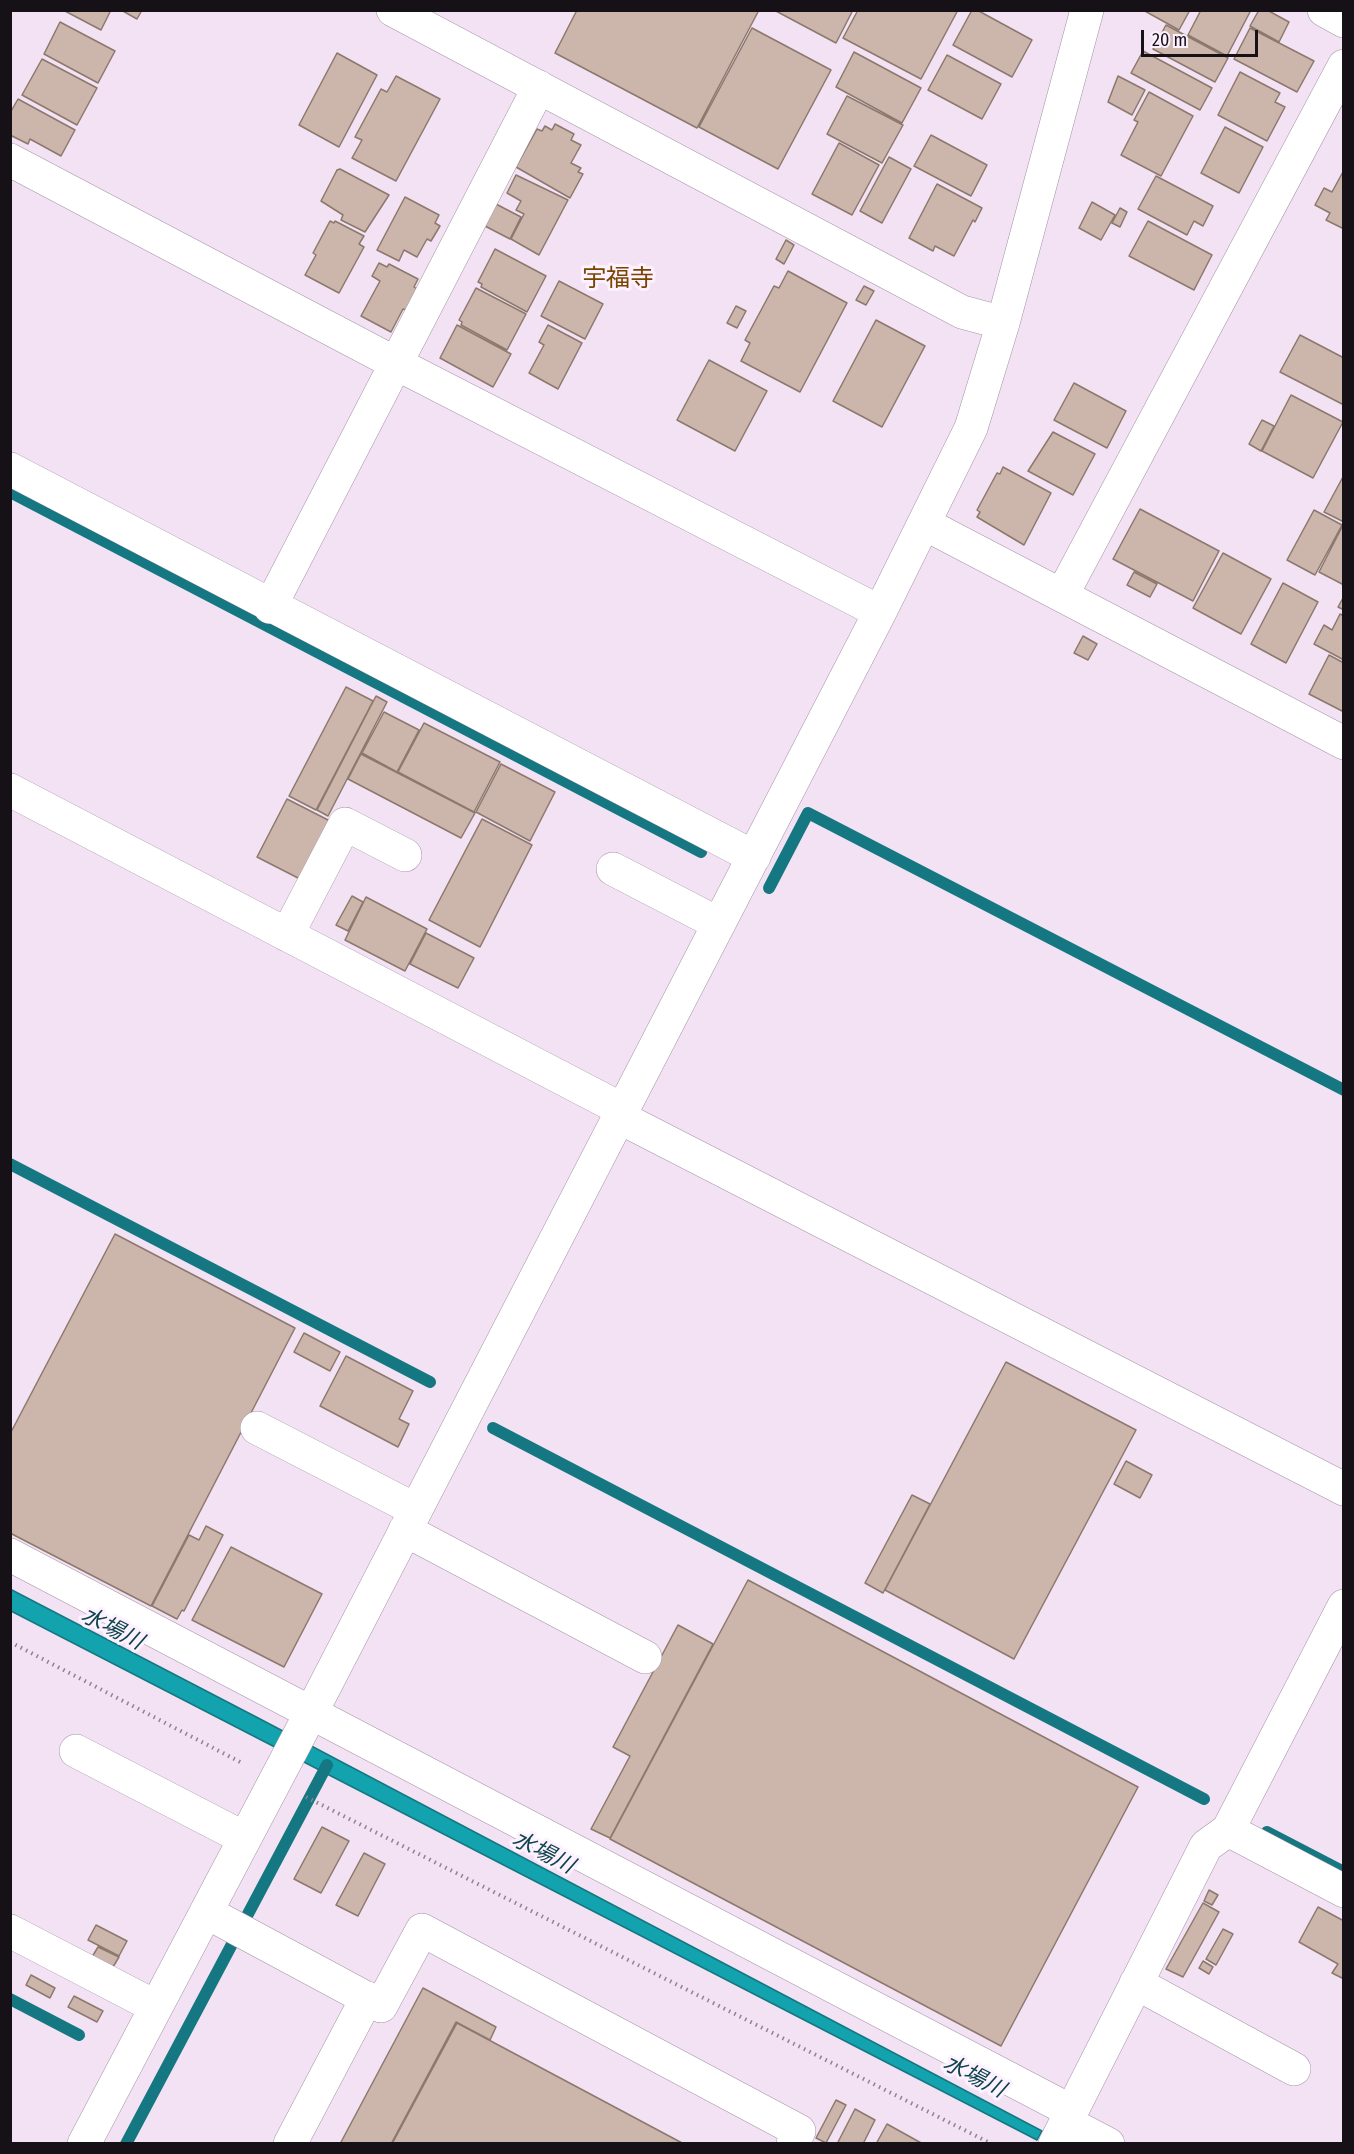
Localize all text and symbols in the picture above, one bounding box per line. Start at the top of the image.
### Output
scale bar [1144,18,1261,56]
text: 20 m [1152,29,1187,51]
district label: 宇福寺 [582,265,654,293]
water label: 水場川 [77,1602,147,1656]
water label: 水場川 [508,1826,578,1880]
water label: 水場川 [939,2050,1009,2104]

